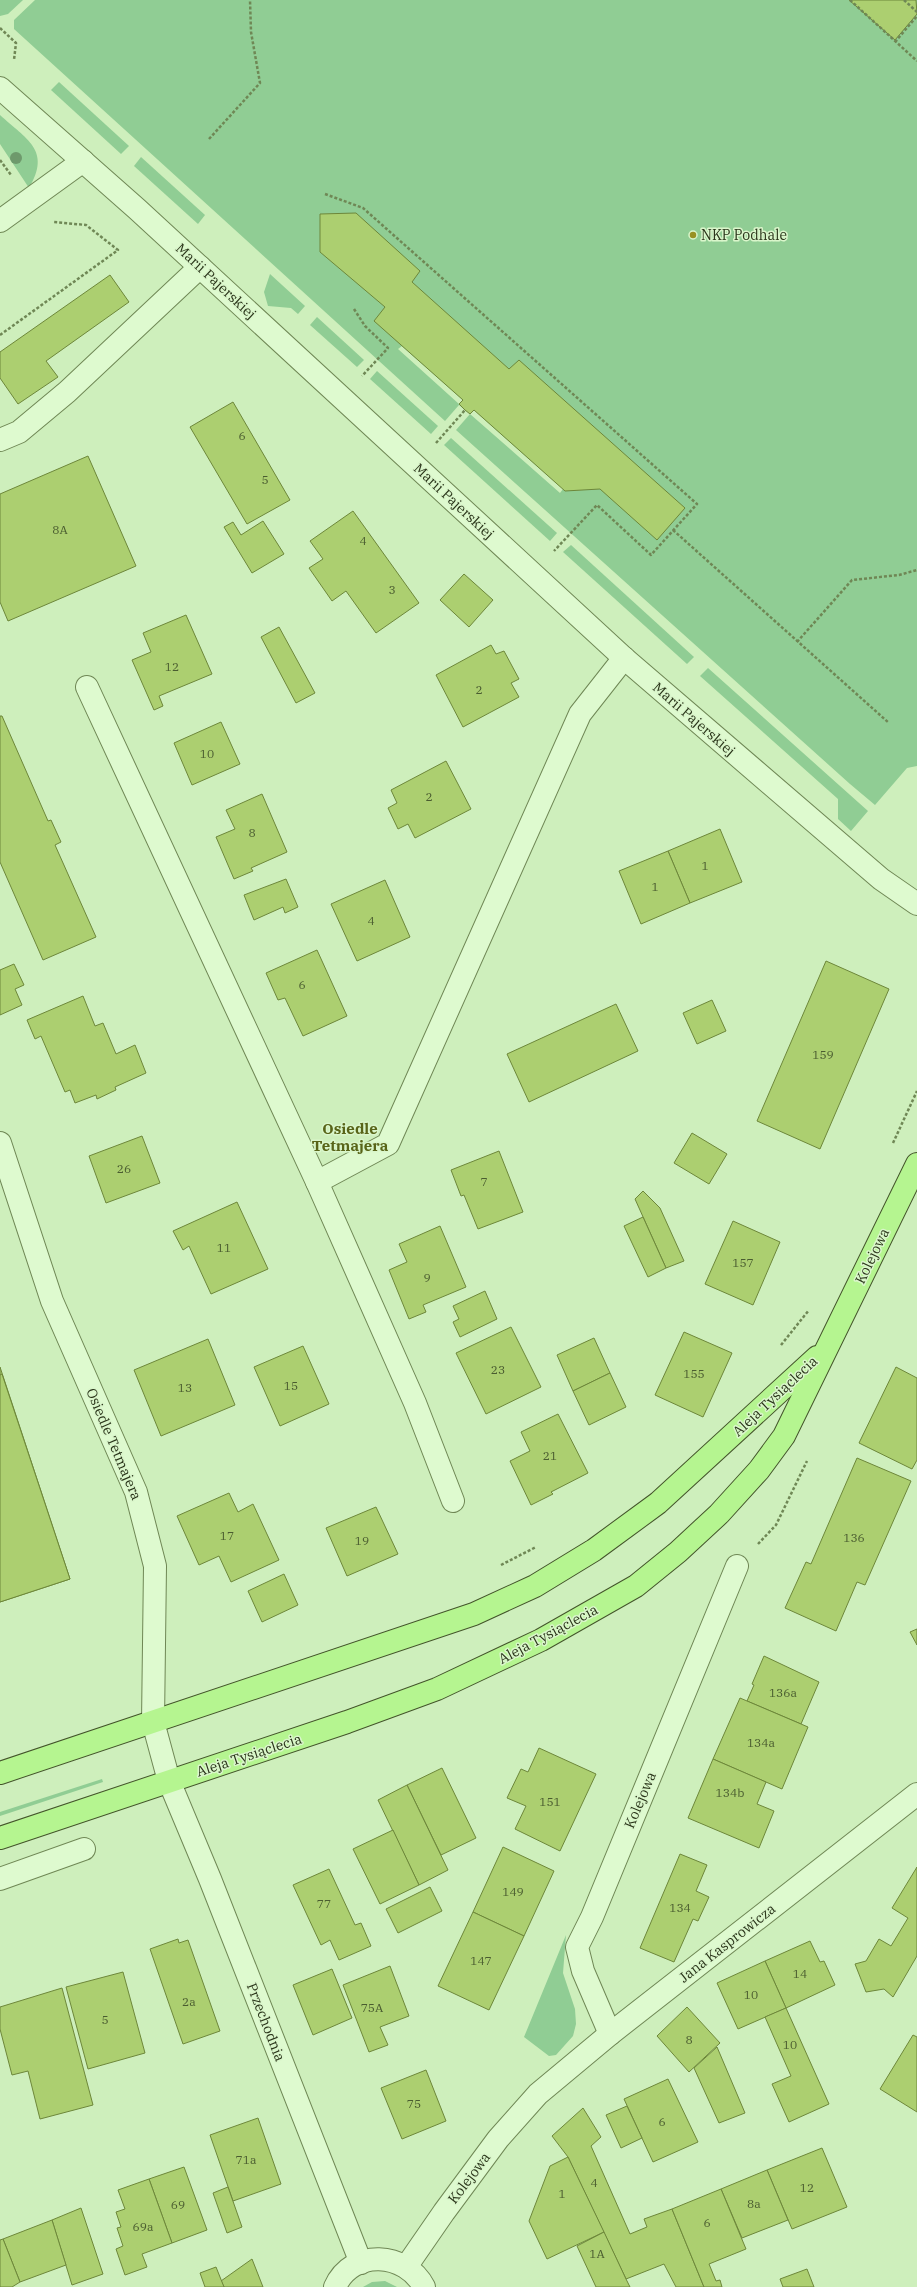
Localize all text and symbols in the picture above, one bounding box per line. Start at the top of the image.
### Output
place label: NKP Podhale [701,226,787,244]
marker: NKP Podhale [688,230,698,240]
street label: Marii Pajerskiej [172,239,260,323]
house number: 6 [238,428,246,443]
street label: Marii Pajerskiej [410,459,498,543]
house number: 5 [261,472,269,487]
house number: 8A [52,522,68,537]
house number: 4 [359,533,367,548]
house number: 3 [388,582,396,597]
house number: 12 [165,659,179,674]
street label: Marii Pajerskiej [649,678,739,760]
house number: 2 [475,682,483,697]
house number: 10 [200,746,214,761]
house number: 2 [425,789,433,804]
house number: 8 [248,825,256,840]
house number: 1 [701,858,709,873]
house number: 1 [651,879,659,894]
house number: 4 [367,913,375,928]
house number: 6 [298,977,306,992]
house number: 159 [812,1047,834,1062]
district label: Osiedle Tetmajera [312,1119,389,1155]
house number: 26 [117,1161,131,1176]
house number: 7 [480,1174,488,1189]
street label: Kolejowa [851,1225,893,1287]
house number: 11 [217,1240,231,1255]
house number: 157 [732,1255,754,1270]
house number: 9 [423,1270,431,1285]
street label: Aleja Tysiąclecia [729,1352,822,1440]
house number: 23 [491,1362,505,1377]
house number: 155 [683,1366,705,1381]
house number: 15 [284,1378,298,1393]
house number: 13 [178,1380,192,1395]
street label: Osiedle Tetmajera [82,1385,146,1503]
house number: 21 [543,1448,557,1463]
house number: 17 [220,1528,234,1543]
house number: 136 [843,1530,865,1545]
house number: 19 [355,1533,369,1548]
street label: Aleja Tysiąclecia [495,1600,601,1668]
house number: 136a [769,1685,798,1700]
street label: Aleja Tysiąclecia [194,1729,304,1781]
house number: 134a [747,1735,776,1750]
street label: Kolejowa [620,1769,660,1831]
house number: 134b [716,1785,744,1800]
house number: 151 [539,1794,561,1809]
house number: 149 [502,1884,524,1899]
house number: 77 [317,1896,331,1911]
street label: Jana Kasprowicza [675,1899,779,1986]
house number: 134 [669,1900,691,1915]
house number: 147 [470,1953,492,1968]
house number: 14 [793,1966,807,1981]
street label: Przechodnia [243,1980,289,2064]
house number: 10 [744,1987,758,2002]
house number: 2a [182,1994,196,2009]
house number: 75A [361,2000,384,2015]
house number: 5 [101,2012,109,2027]
house number: 8 [685,2032,693,2047]
house number: 10 [783,2037,797,2052]
house number: 75 [407,2096,421,2111]
house number: 6 [658,2114,666,2129]
street label: Kolejowa [444,2149,494,2207]
house number: 71a [236,2152,257,2167]
house number: 4 [590,2175,598,2190]
house number: 12 [800,2180,814,2195]
house number: 1 [558,2186,566,2201]
house number: 8a [747,2196,761,2211]
house number: 69 [171,2197,185,2212]
house number: 6 [703,2215,711,2230]
house number: 69a [133,2219,154,2234]
house number: 1A [589,2246,605,2261]

